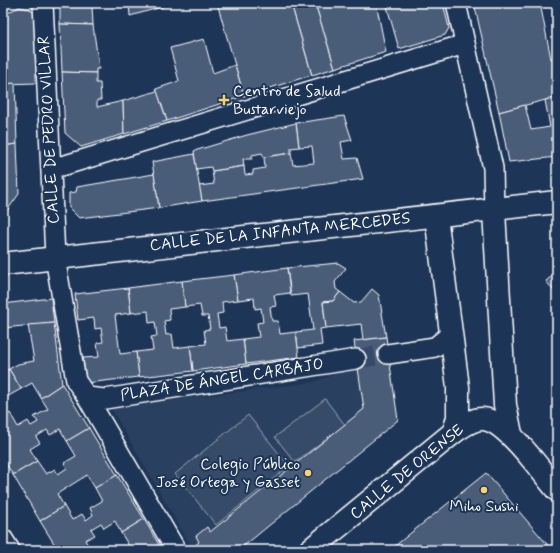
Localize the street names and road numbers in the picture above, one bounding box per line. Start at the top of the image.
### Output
street label: CALLE DE PEDRO VILLAR [34,36,64,224]
street label: CALLE DE LA INFANTA MERCEDES [149,208,411,256]
street label: PLAZA DE ÁNGEL CARBAJO [119,354,325,406]
street label: CALLE DE ORENSE [346,420,468,524]

